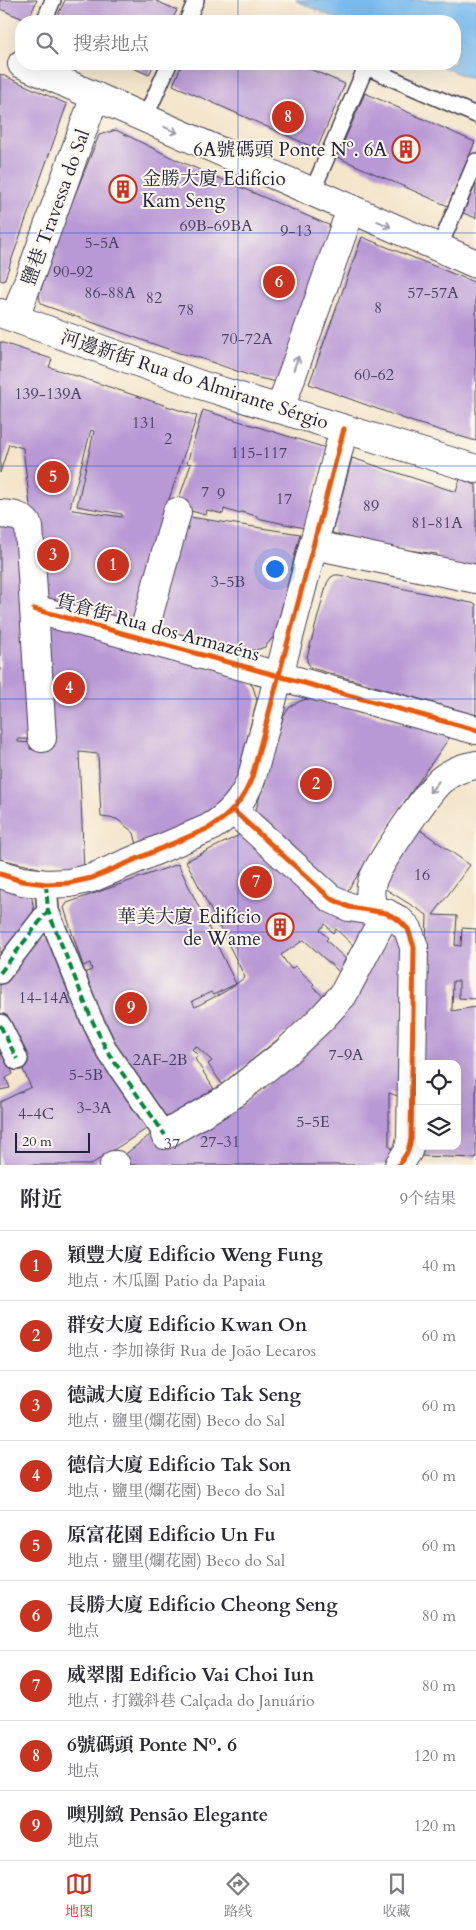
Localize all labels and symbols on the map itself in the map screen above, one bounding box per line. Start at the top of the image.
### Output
pin: 8 [272,98,304,136]
street label: 鹽巷 Travessa do Sal [16,125,96,289]
one-way arrow [163,125,178,135]
building icon: 6A號碼頭 Ponte Nº. 6A [391,134,421,164]
place label: 6A號碼頭 Ponte Nº. 6A [193,137,387,163]
place label: 金勝大廈 Edifício Kam Seng [142,166,286,214]
building icon: 金勝大廈 Edifício Kam Seng [108,174,138,204]
house number: 69B-69BA [179,215,253,237]
one-way arrow [376,219,391,229]
house number: 9-13 [280,220,312,242]
house number: 5-5A [85,232,120,254]
house number: 90-92 [53,261,93,283]
pin: 6 [263,263,295,301]
house number: 86-88A [84,282,136,304]
house number: 57-57A [407,282,459,304]
house number: 82 [146,287,162,309]
house number: 8 [374,297,382,319]
house number: 78 [178,299,194,321]
street label: 河邊新街 Rua do Almirante Sérgio [57,324,332,436]
house number: 70-72A [221,328,273,350]
one-way arrow [292,356,301,371]
house number: 60-62 [354,364,394,386]
house number: 139-139A [14,383,82,405]
house number: 131 [132,412,156,434]
house number: 2 [164,428,172,450]
house number: 115-117 [231,442,287,464]
pin: 5 [37,458,69,496]
house number: 7 [201,481,209,503]
house number: 9 [217,483,225,505]
house number: 17 [276,488,292,510]
house number: 89 [363,495,379,517]
house number: 81-81A [411,512,463,534]
pin: 3 [37,536,69,574]
pin: 1 [97,546,129,584]
your location [262,556,288,582]
house number: 3-5B [211,571,245,593]
street label: 貨倉街 Rua dos Armazéns [53,588,262,668]
pin: 4 [53,669,85,707]
pin: 2 [300,765,332,803]
one-way arrow [429,781,440,794]
pin: 7 [240,863,272,901]
house number: 16 [414,864,430,886]
place label: 華美大廈 Edifício de Wame [117,904,261,952]
building icon: 華美大廈 Edifício de Wame [265,912,295,942]
house number: 14-14A [18,987,70,1009]
pin: 9 [115,989,147,1027]
house number: 7-9A [329,1044,364,1066]
house number: 2AF-2B [133,1049,188,1071]
house number: 5-5B [69,1064,103,1086]
house number: 3-3A [77,1097,112,1119]
house number: 4-4C [18,1103,54,1125]
house number: 5-5E [296,1111,330,1133]
scale bar [15,1130,90,1153]
house number: 27-31 [200,1131,240,1153]
house number: 37 [164,1133,180,1155]

